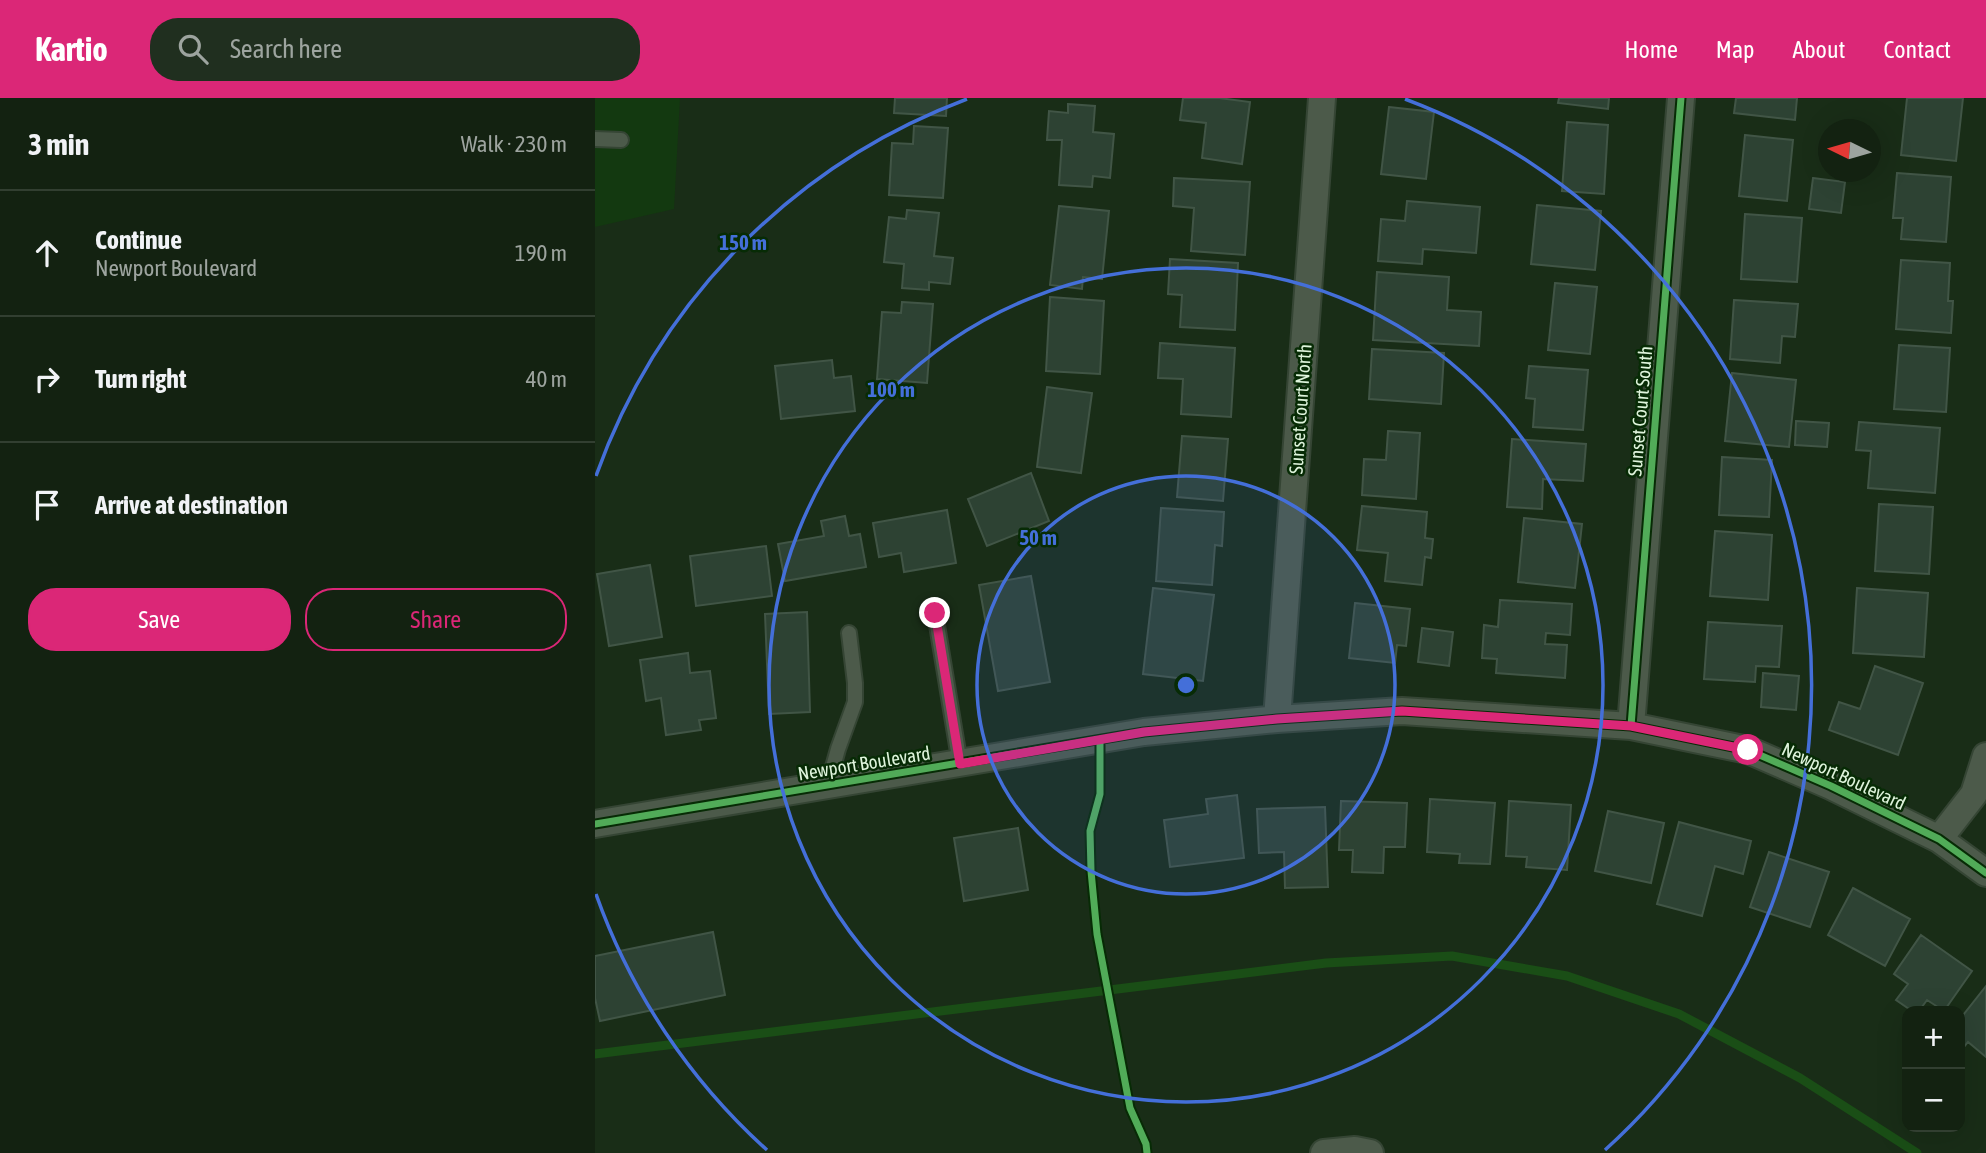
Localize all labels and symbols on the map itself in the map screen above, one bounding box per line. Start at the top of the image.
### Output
north arrow [1818,119,1881,182]
text: 150 m [719,230,767,254]
street label: Sunset Court North [1284,343,1316,475]
street label: Sunset Court South [1623,345,1657,477]
text: 100 m [867,377,915,401]
text: 50 m [1019,525,1057,549]
route end [919,597,950,628]
centre of rings [1174,673,1198,697]
route start [1732,734,1763,765]
street label: Newport Boulevard [1779,738,1909,814]
street label: Newport Boulevard [796,742,932,784]

